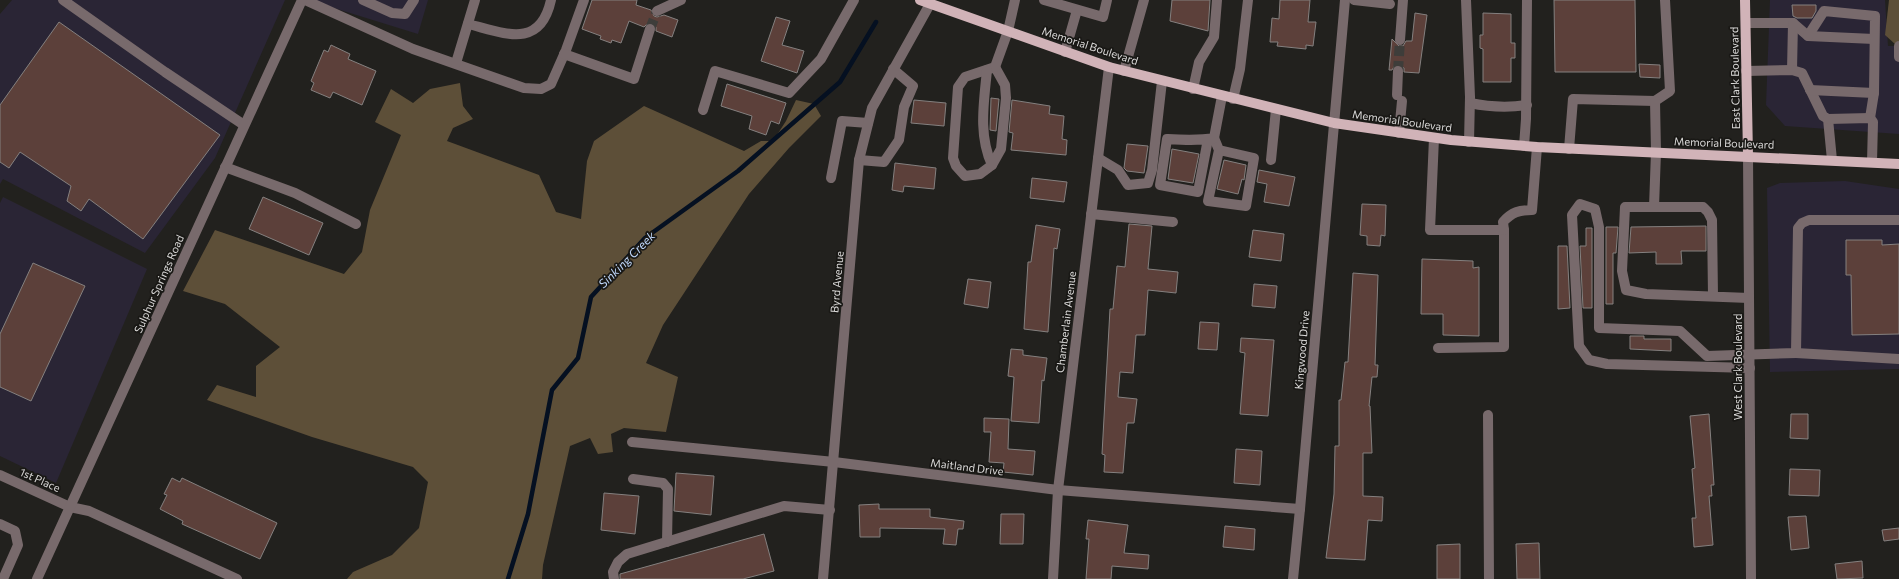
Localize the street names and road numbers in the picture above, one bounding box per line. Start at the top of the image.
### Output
street label: Memorial Boulevard [1040,24,1140,67]
street label: East Clark Boulevard [1727,27,1742,129]
street label: Memorial Boulevard [1351,107,1453,134]
street label: Memorial Boulevard [1674,134,1774,151]
street label: Sulphur Springs Road [131,233,186,335]
street label: Byrd Avenue [827,250,846,313]
street label: Chamberlain Avenue [1053,270,1078,374]
street label: Kingwood Drive [1292,310,1311,390]
street label: West Clark Boulevard [1731,314,1744,420]
street label: Maitland Drive [930,456,1004,477]
street label: 1st Place [18,465,63,494]

